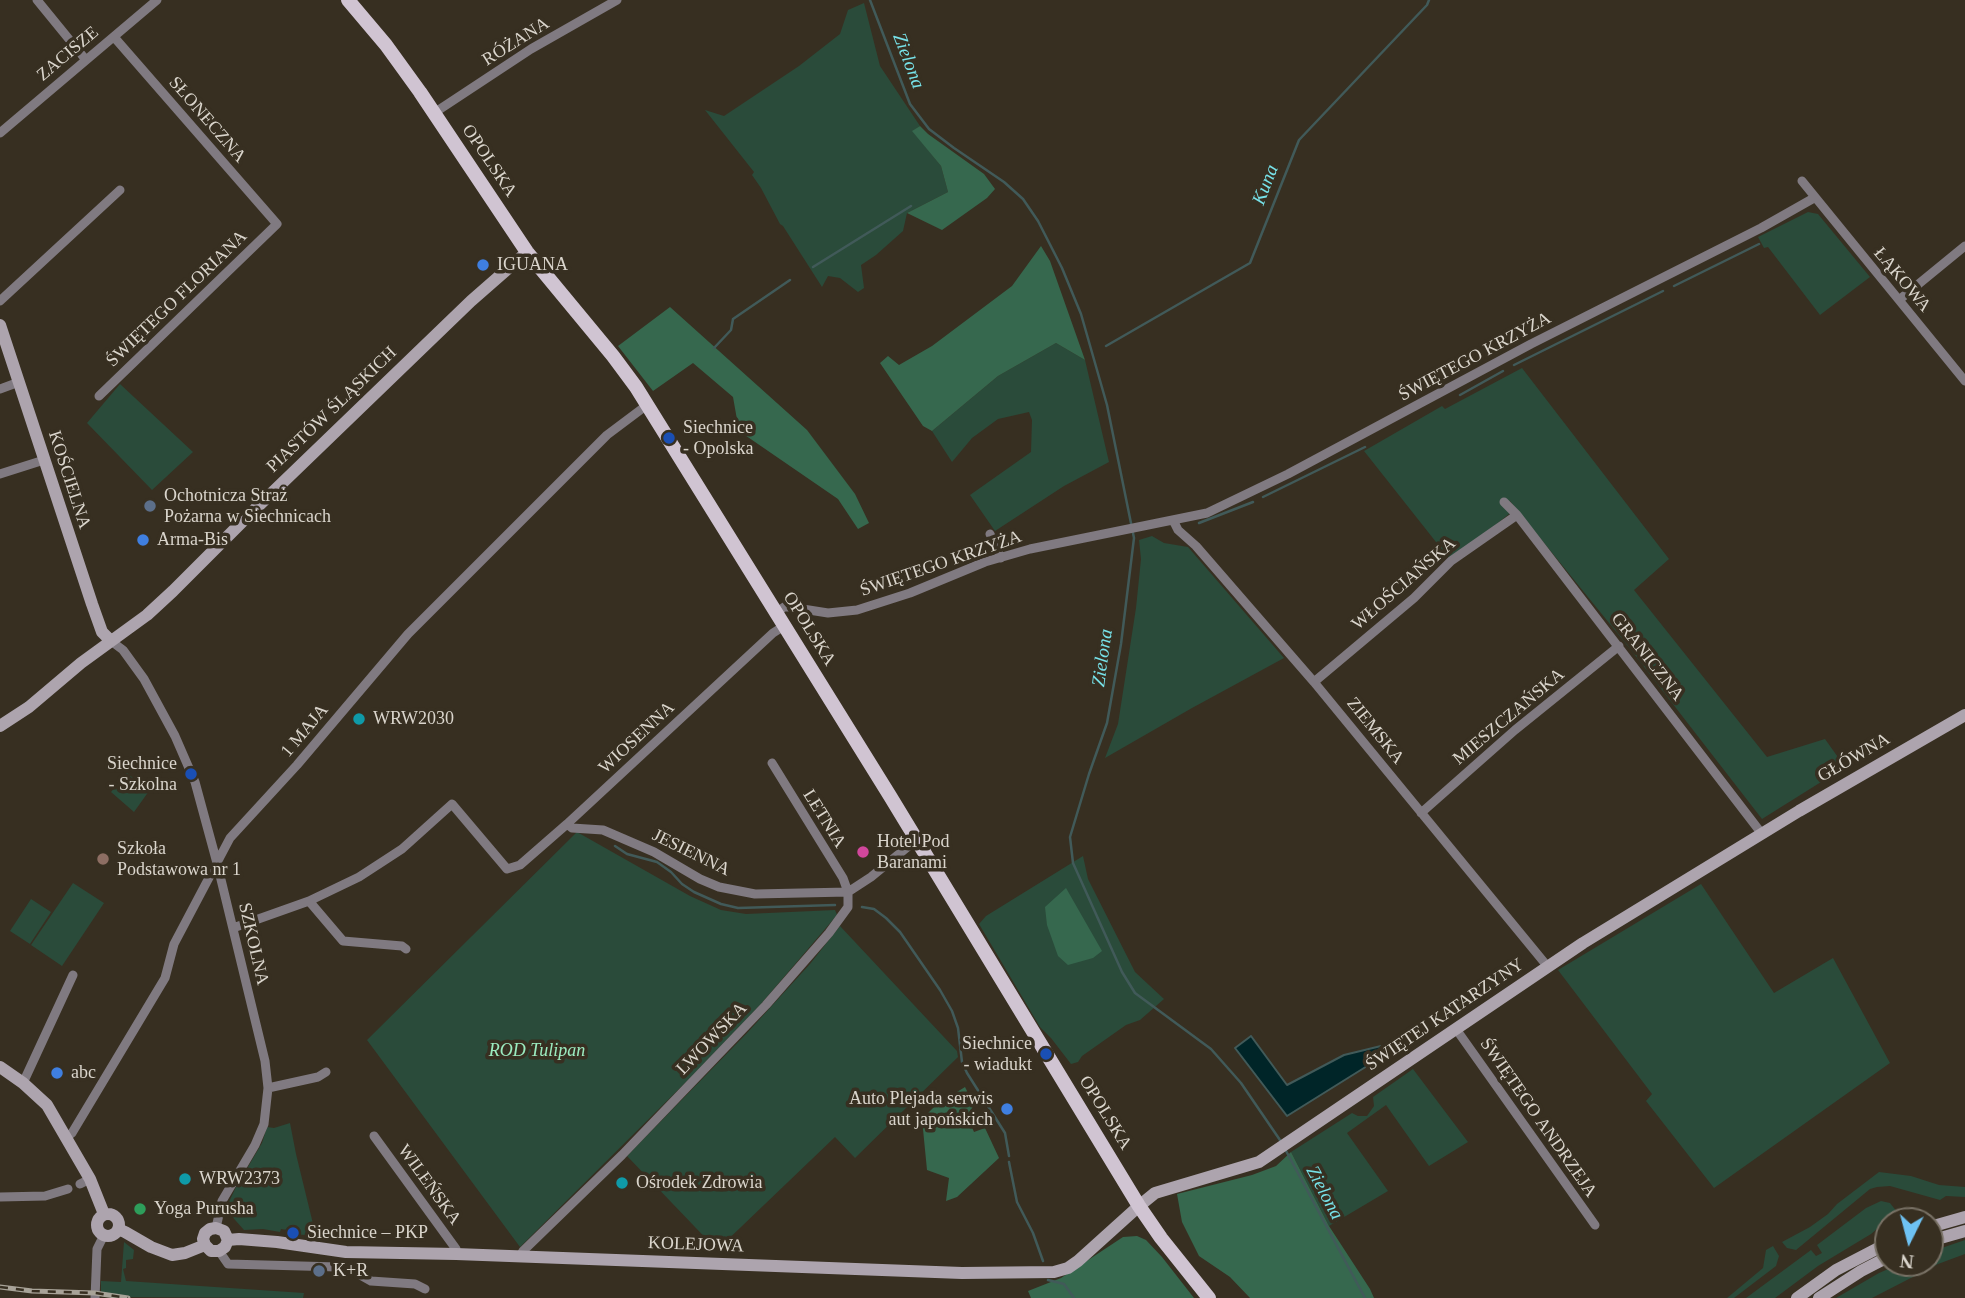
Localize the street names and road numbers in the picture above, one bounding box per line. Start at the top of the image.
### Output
street label: RÓŻANA [478,13,554,71]
street label: ZACISZE [33,22,103,86]
street label: SŁONECZNA [164,73,250,167]
street label: OPOLSKA [457,121,521,201]
street label: ŚWIĘTEGO FLORIANA [102,226,252,372]
street label: ŁĄKOWA [1869,243,1935,317]
street label: ŚWIĘTEGO KRZYŻA [1395,308,1555,406]
street label: PIASTÓW ŚLĄSKICH [262,342,402,478]
street label: KOŚCIELNA [43,428,95,532]
street label: ŚWIĘTEGO KRZYŻA [857,526,1025,602]
street label: WŁOŚCIAŃSKA [1347,533,1461,635]
street label: OPOLSKA [778,588,840,670]
street label: GRANICZNA [1606,609,1688,705]
street label: MIESZCZAŃSKA [1449,664,1569,770]
street label: ZIEMSKA [1341,693,1409,769]
street label: WIOSENNA [595,697,679,779]
street label: 1 MAJA [277,700,333,762]
street label: GŁÓWNA [1814,729,1894,787]
street label: LETNIA [798,786,850,852]
street label: JESIENNA [649,825,733,881]
street label: SZKOLNA [233,901,273,987]
street label: ŚWIĘTEJ KATARZYNY [1362,954,1528,1076]
street label: LWOWSKA [672,998,752,1080]
street label: ŚWIĘTEGO ANDRZEJA [1475,1034,1601,1202]
street label: OPOLSKA [1074,1072,1136,1154]
street label: WILEŃSKA [393,1141,465,1229]
street label: KOLEJOWA [648,1233,744,1257]

